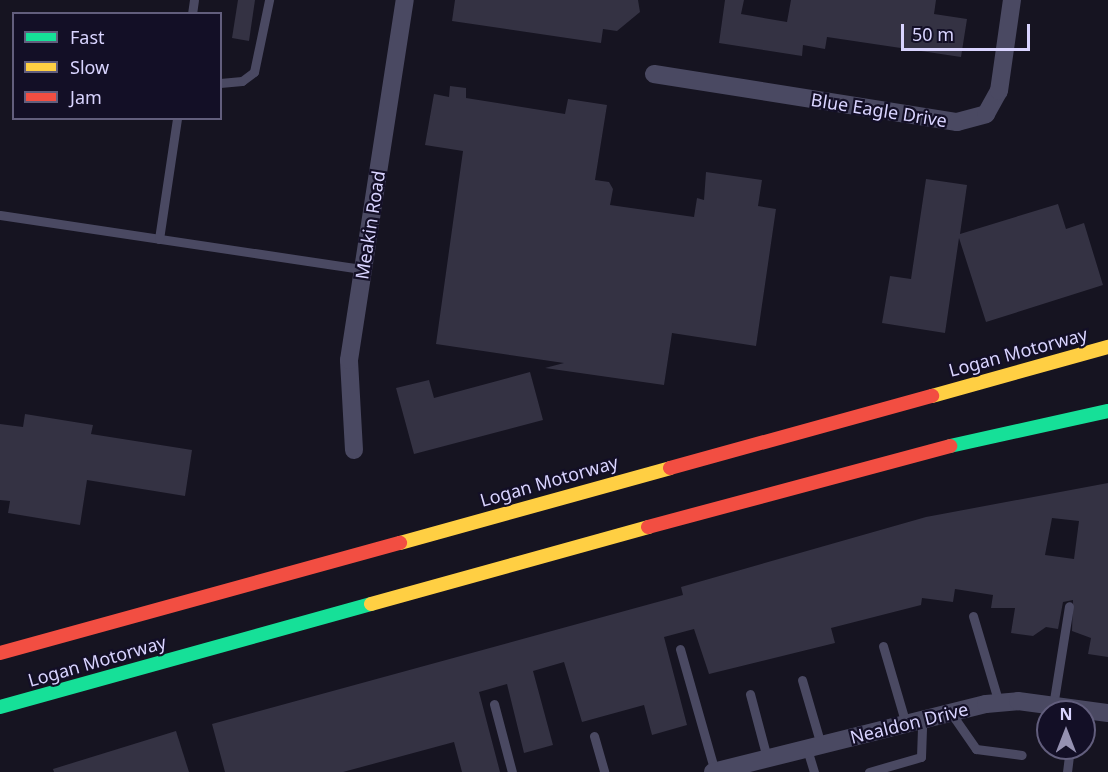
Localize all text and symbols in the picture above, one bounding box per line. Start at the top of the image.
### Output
legend [12,12,222,120]
scale bar [904,12,1033,50]
text: 50 m [912,22,954,46]
text: Fast [70,25,105,49]
text: Slow [70,55,109,79]
text: Jam [70,85,102,109]
street label: Blue Eagle Drive [809,89,949,131]
street label: Meakin Road [351,169,389,281]
street label: Logan Motorway [946,323,1090,381]
street label: Logan Motorway [477,451,621,511]
street label: Logan Motorway [25,631,169,691]
street label: Nealdon Drive [848,698,970,748]
north arrow [1036,700,1096,760]
text: N [1059,703,1073,725]

